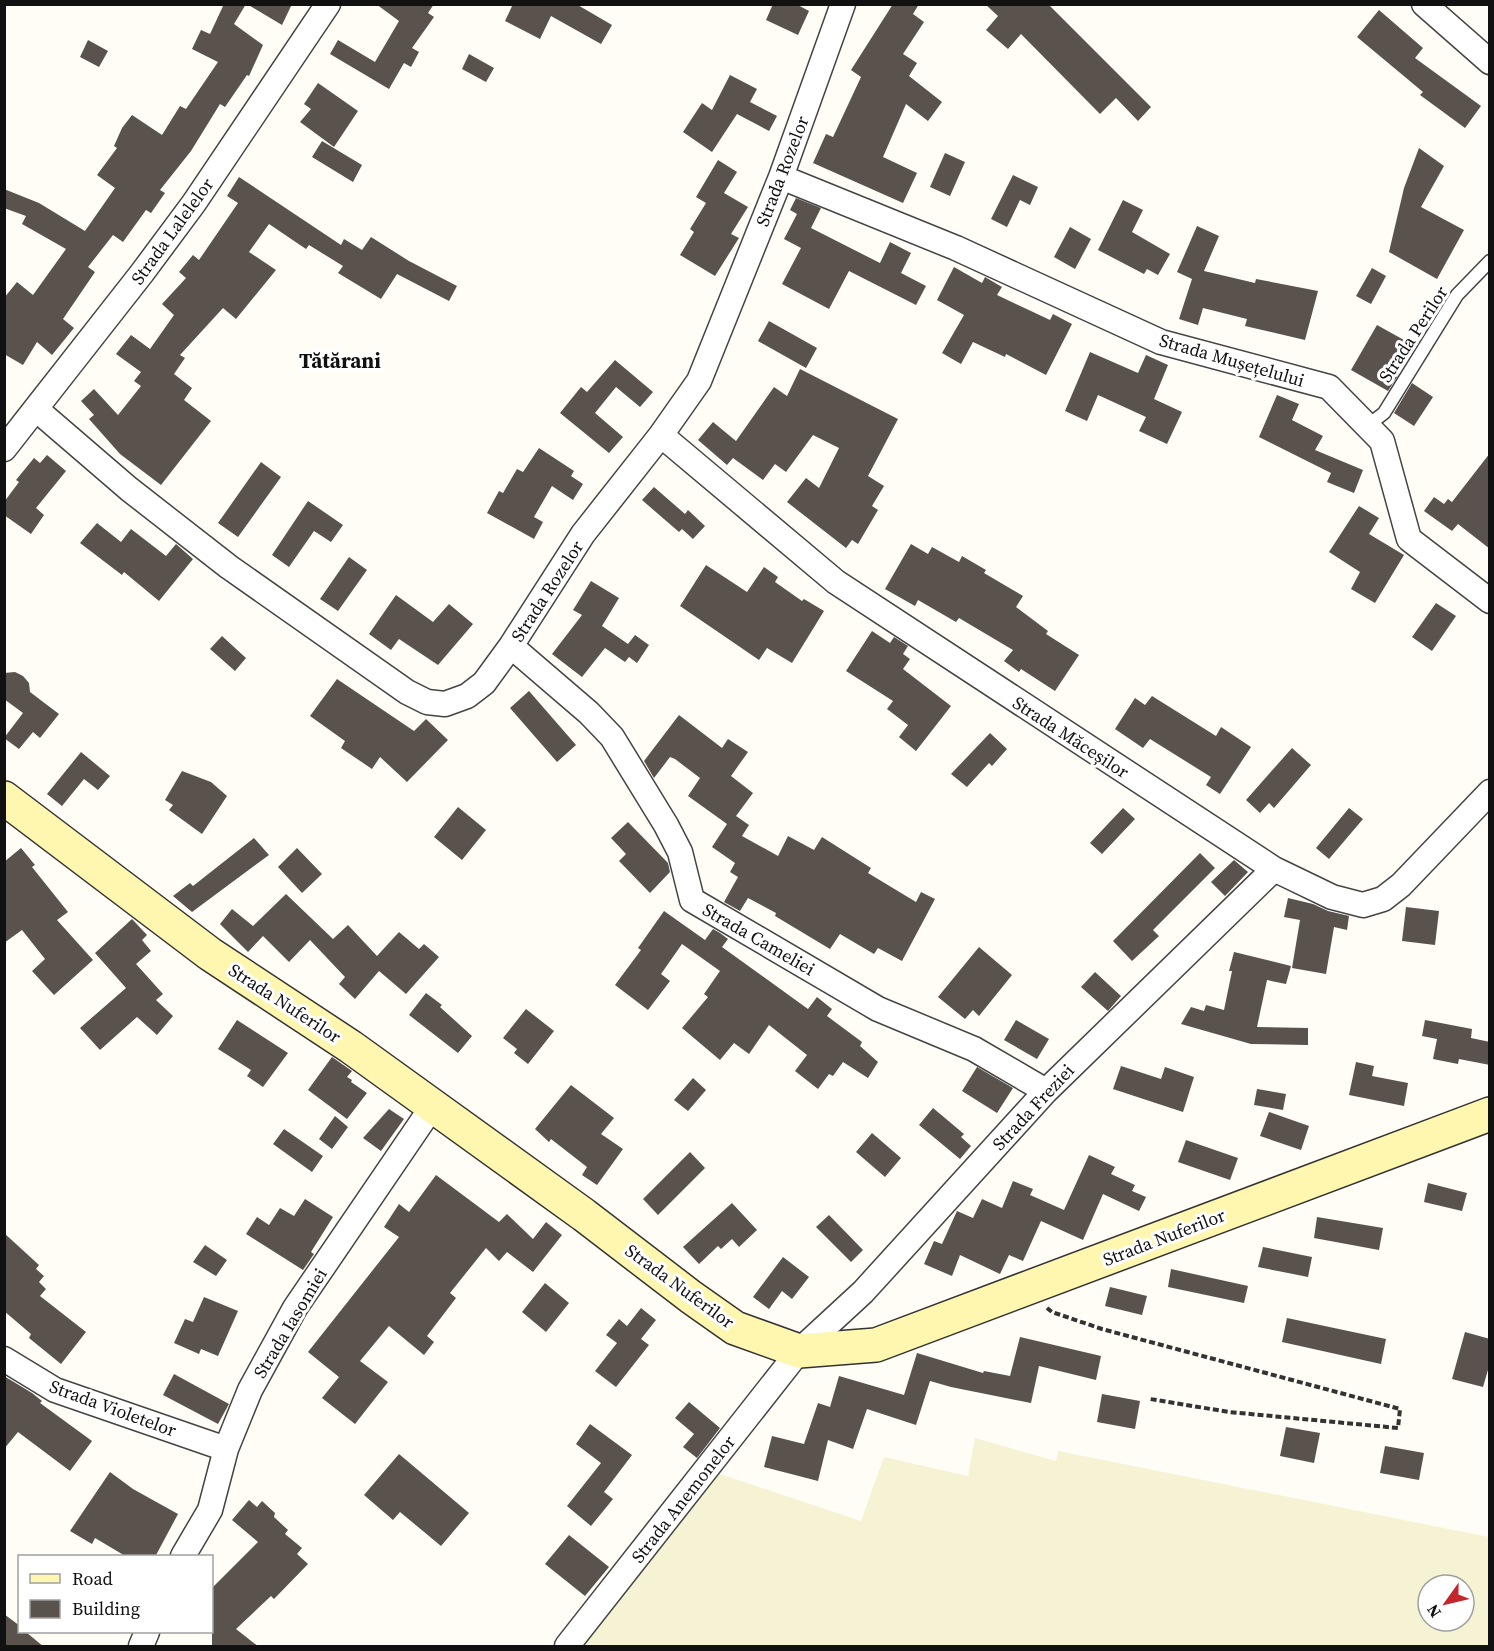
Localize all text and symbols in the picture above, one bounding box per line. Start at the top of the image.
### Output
street label: Strada Rozelor [749,112,815,230]
street label: Strada Lalelelor [125,172,219,289]
street label: Strada Perilor [1373,281,1454,387]
street label: Strada Mușețelului [1157,327,1307,393]
district label: Tătărani [299,346,381,375]
street label: Strada Rozelor [505,535,589,647]
street label: Strada Măceșilor [1008,690,1134,784]
street label: Strada Cameliei [698,897,820,981]
street label: Strada Nuferilor [224,957,346,1049]
street label: Strada Freziei [986,1058,1080,1156]
street label: Strada Nuferilor [1099,1202,1229,1272]
street label: Strada Nuferilor [620,1238,740,1334]
street label: Strada Iasomiei [247,1263,333,1383]
street label: Strada Violetelor [46,1373,180,1443]
street label: Strada Anemonelor [625,1430,741,1568]
legend [18,1555,213,1633]
text: Road [72,1566,113,1591]
north arrow [1416,1573,1476,1633]
text: Building [72,1596,140,1621]
text: N [1421,1600,1446,1622]

